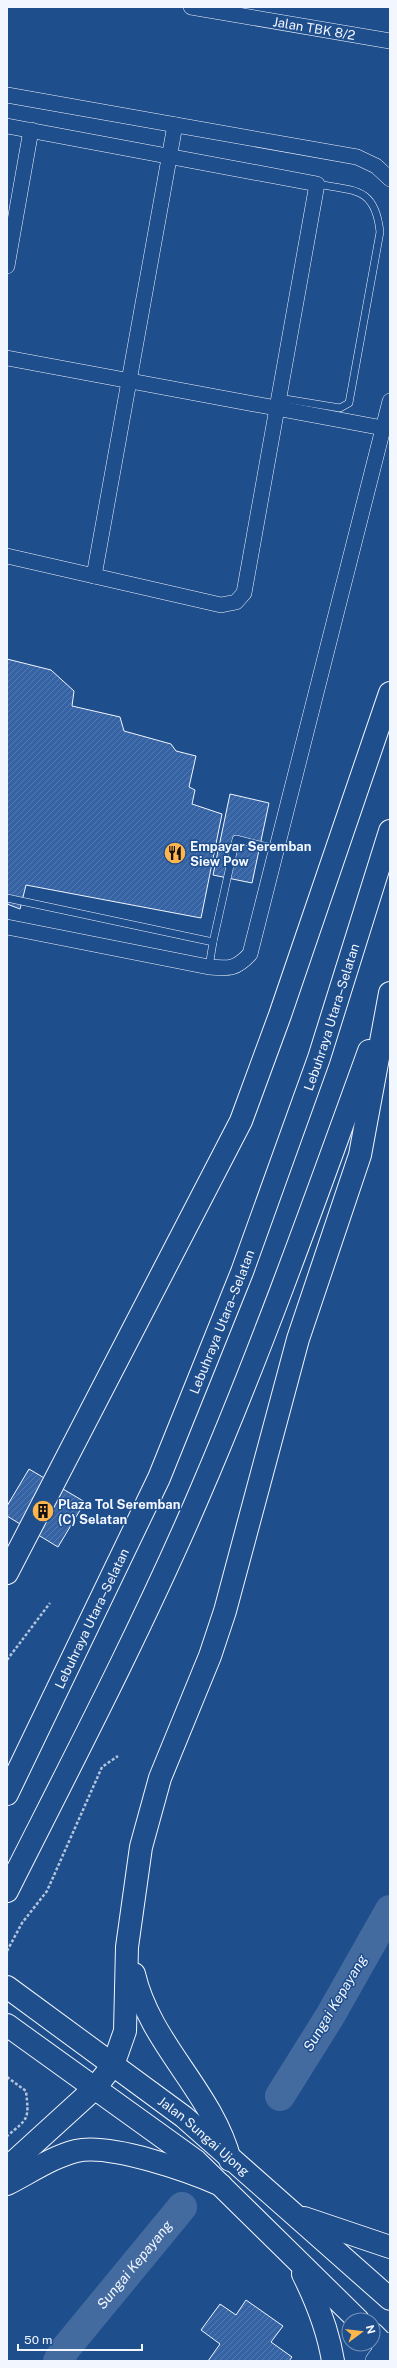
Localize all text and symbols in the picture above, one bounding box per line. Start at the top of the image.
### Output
street label: Jalan TBK 8/2 [272,14,357,43]
place label: Empayar Seremban Siew Pow [190,839,311,869]
restaurant icon: Empayar Seremban Siew Pow [162,840,188,866]
street label: Lebuhraya Utara–Selatan [300,942,362,1093]
street label: Lebuhraya Utara–Selatan [186,1248,257,1396]
place label: Plaza Tol Seremban (C) Selatan [58,1497,180,1527]
building icon: Plaza Tol Seremban (C) Selatan [30,1498,56,1524]
street label: Lebuhraya Utara–Selatan [51,1546,132,1691]
water label: Sungai Kepayang [300,1951,370,2054]
street label: Jalan Sungai Ujong [155,2093,253,2179]
water label: Sungai Kepayang [93,2217,176,2312]
north arrow [341,2312,381,2352]
text: N [364,2324,378,2335]
scale bar [18,2326,142,2352]
text: 50 m [24,2333,52,2347]

